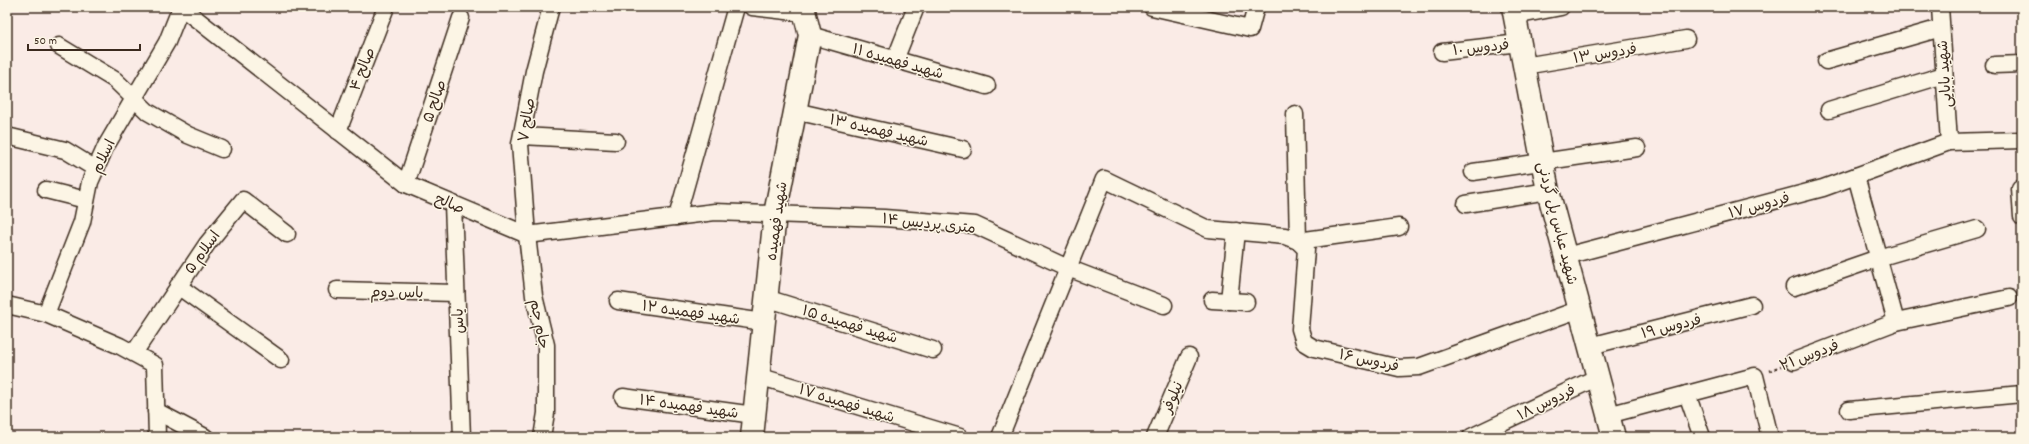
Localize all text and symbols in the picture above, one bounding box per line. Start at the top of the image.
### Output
scale bar [28,26,140,52]
text: 50 m [34,33,57,50]
street label: فردوس ۱۰ [1452,35,1511,63]
street label: شهید فهمیده ۱۱ [849,39,946,86]
street label: فردوس ۱۳ [1572,39,1639,71]
street label: شهید بابایی [1933,39,1959,108]
street label: صالح ۴ [346,45,382,95]
street label: صالح ۵ [418,77,453,126]
street label: صالح ۷ [514,97,542,144]
street label: شهید فهمیده ۱۳ [827,110,930,154]
street label: اسلام [87,136,122,178]
street label: شهید عباس پل گردنی [1530,160,1582,287]
street label: شهید فهمیده [762,180,794,262]
street label: فردوس ۱۷ [1726,188,1793,226]
street label: صالح [431,189,468,221]
street label: ۱۴ متری پردیس [881,209,977,241]
street label: اسلام ۵ [180,227,227,280]
street label: یاس دوم [370,283,424,305]
street label: شهید فهمیده ۱۲ [640,296,741,332]
street label: جام جم [522,298,554,351]
street label: شهید فهمیده ۱۵ [799,301,900,351]
street label: یاس [449,308,471,334]
street label: فردوس ۱۹ [1639,310,1704,346]
street label: فردوس ۲۱ [1777,335,1843,378]
street label: فردوس ۱۶ [1336,345,1401,379]
street label: نیلوفر [1157,379,1190,418]
street label: شهید فهمیده ۱۷ [796,380,897,430]
street label: فردوس ۱۸ [1514,380,1580,427]
street label: شهید فهمیده ۱۴ [638,390,740,426]

